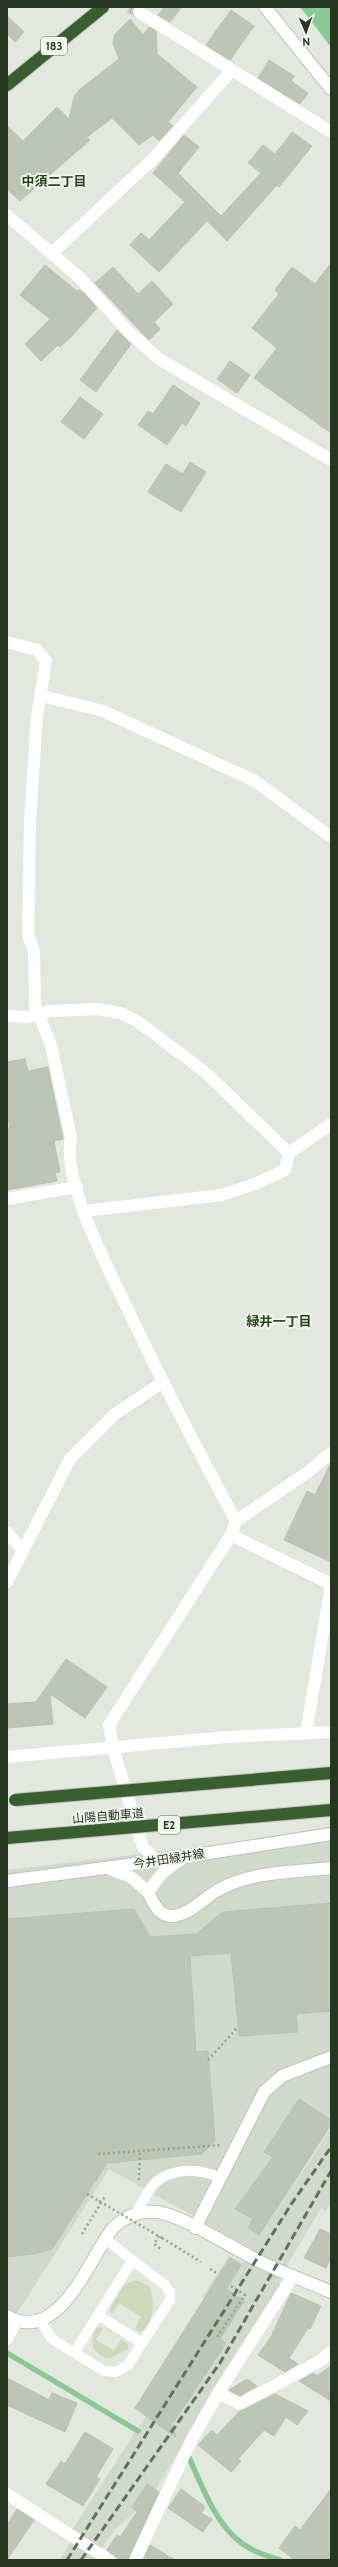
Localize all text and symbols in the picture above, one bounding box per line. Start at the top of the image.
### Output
north arrow [286,12,326,52]
text: N [302,35,310,49]
road number: 183 [41,37,67,55]
district label: 中須二丁目 [21,173,87,189]
district label: 緑井一丁目 [245,1313,312,1329]
street label: 山陽自動車道 [71,1805,144,1826]
road number: E2 [158,1816,180,1834]
street label: 今井田緑井線 [132,1845,206,1872]

